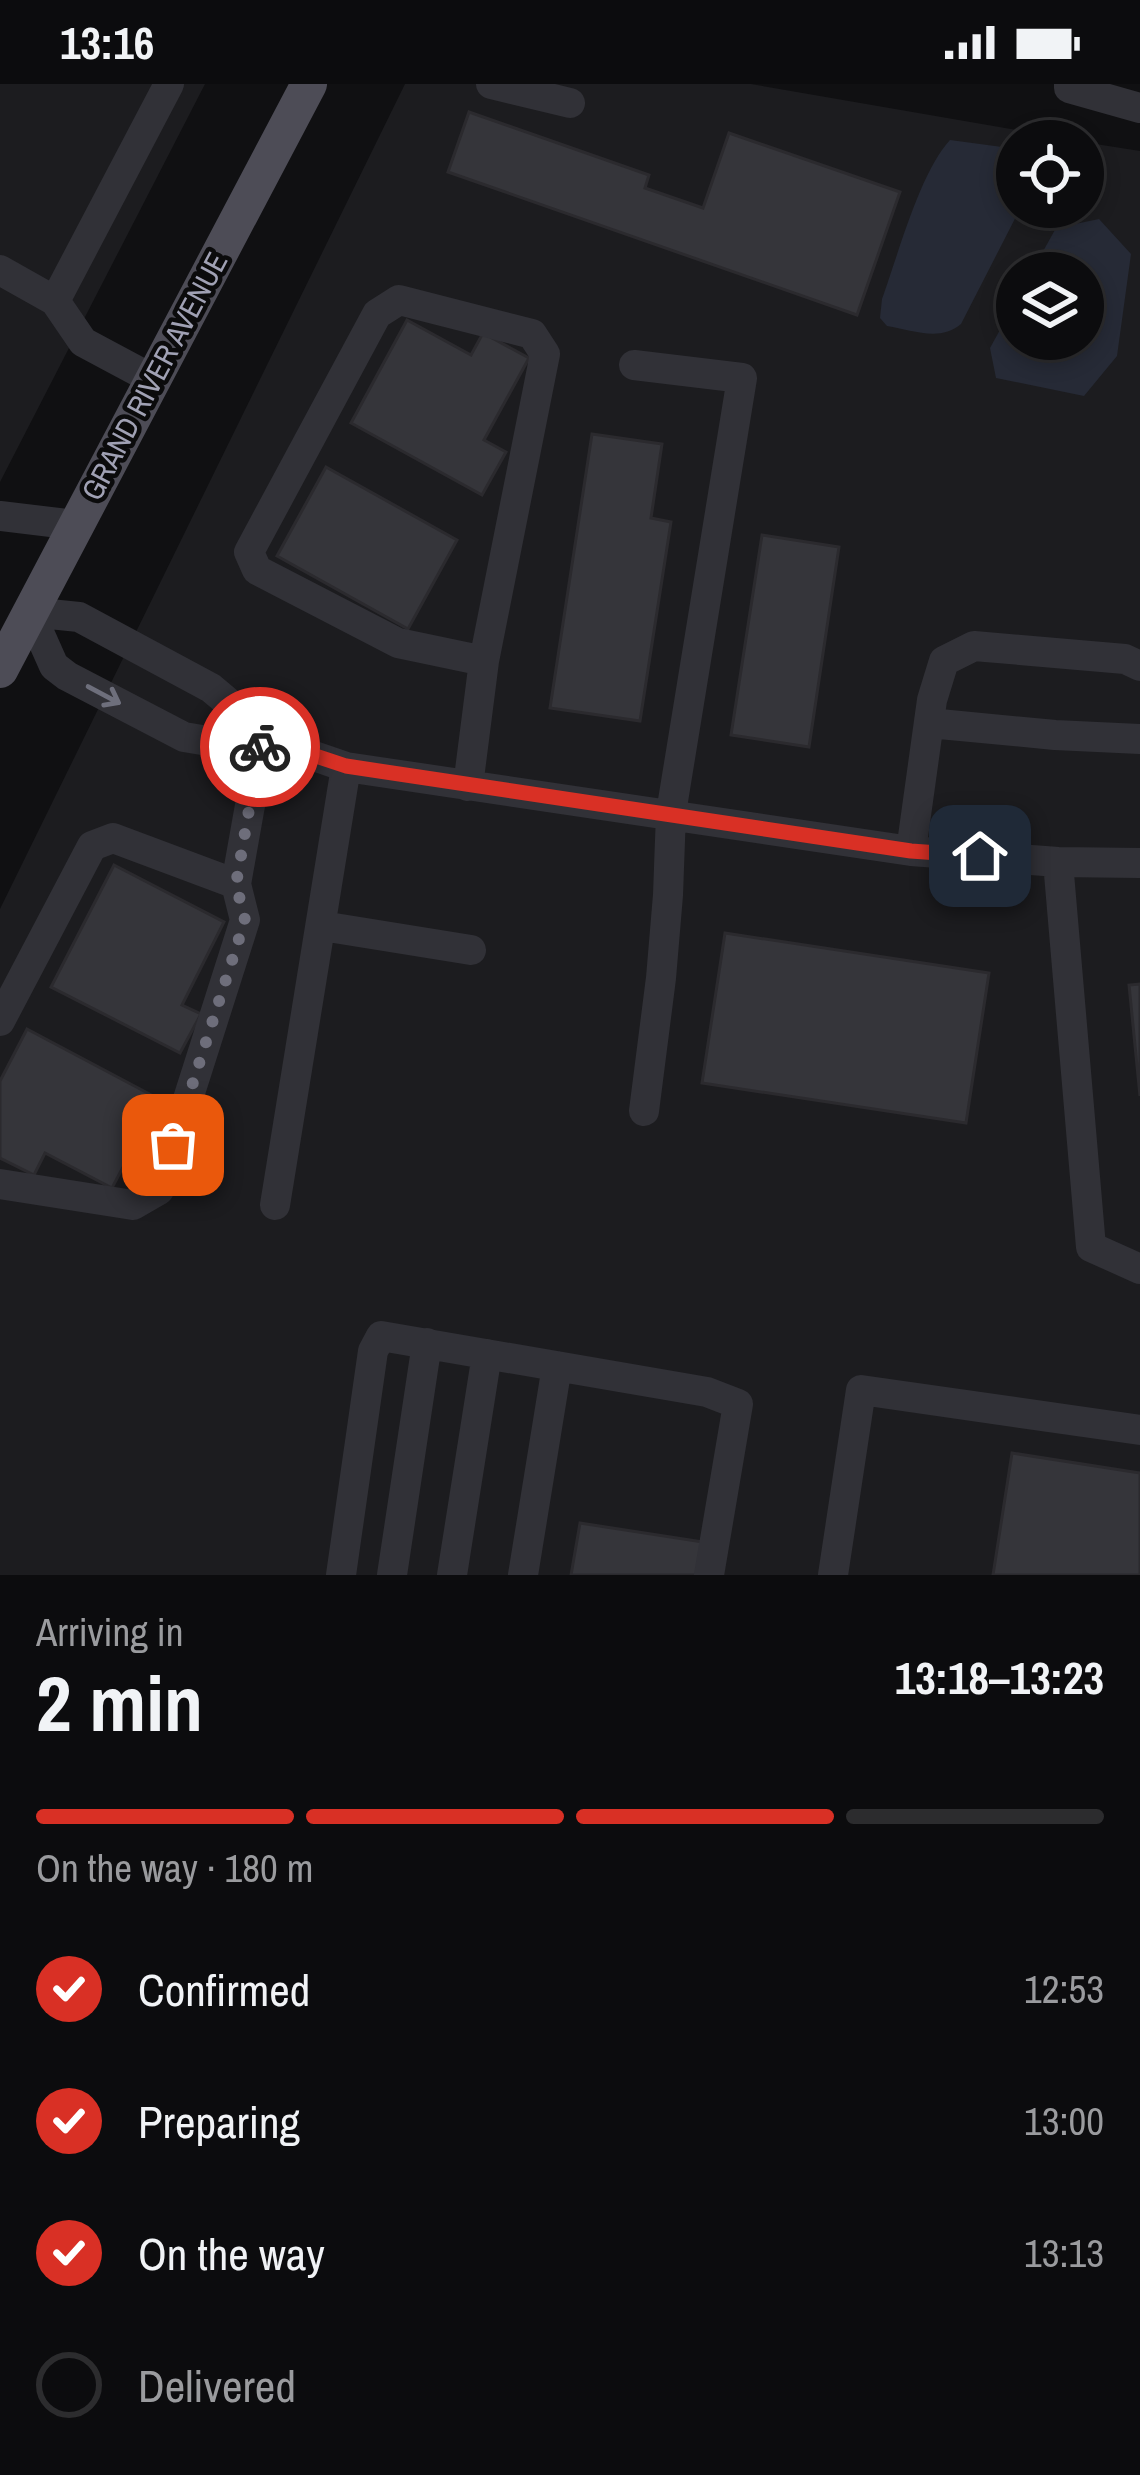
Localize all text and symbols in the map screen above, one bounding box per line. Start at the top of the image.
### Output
text: 13:16 [60,12,154,73]
map controls [996,120,1104,360]
button: locate [996,120,1104,228]
street label: GRAND RIVER AVENUE [72,245,236,507]
button: layers [996,252,1104,360]
one-way arrow [86,684,121,707]
courier [200,687,320,807]
icon: bike [227,714,293,780]
pin [929,805,1031,907]
icon: home [947,823,1013,889]
pin [122,1094,224,1196]
icon: bag [140,1112,206,1178]
text: Arriving in [36,1606,184,1658]
text: 13:18–13:23 [895,1647,1104,1708]
text: 2 min [36,1650,203,1755]
text: On the way · 180 m [36,1842,313,1894]
icon: check [36,1956,102,2022]
text: Confirmed [138,1959,310,2020]
text: 12:53 [1024,1963,1104,2015]
icon: check [36,2088,102,2154]
text: Preparing [138,2091,300,2152]
text: 13:00 [1024,2095,1104,2147]
icon: check [36,2220,102,2286]
text: On the way [138,2223,325,2284]
text: 13:13 [1024,2227,1104,2279]
text: Delivered [138,2355,296,2416]

